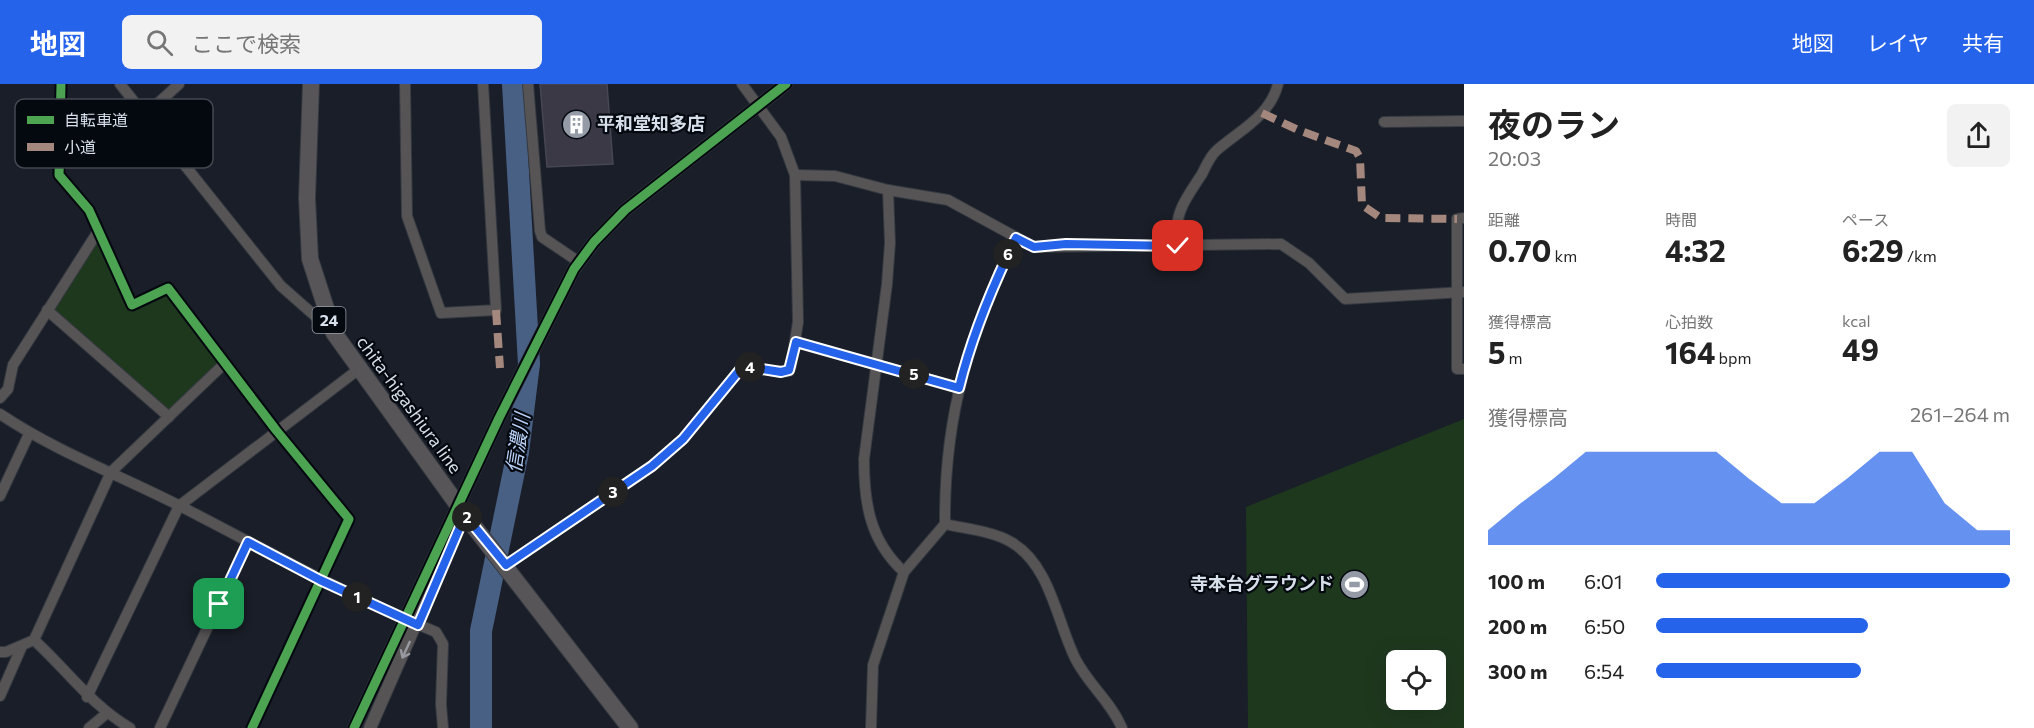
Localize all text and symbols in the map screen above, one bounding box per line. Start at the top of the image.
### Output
search box [122,15,542,69]
text: 地図 [30,26,86,60]
icon: search [143,26,176,59]
text: ここで検索 [191,30,301,57]
text: 地図 [1792,30,1834,55]
text: レイヤ [1867,30,1929,55]
text: 共有 [1962,30,2004,55]
legend [15,99,213,168]
text: 夜のラン [1488,103,1620,144]
button: share [1947,104,2010,167]
building icon: 平和堂知多店 [560,108,592,140]
text: 自転車道 [64,110,128,129]
place label: 平和堂知多店 [597,112,705,134]
text: 小道 [64,137,96,156]
text: 20:03 [1488,146,1541,170]
text: 距離 [1488,210,1520,229]
text: 時間 [1665,210,1697,229]
text: ペース [1842,210,1889,229]
pin [1152,220,1203,271]
icon: check [1161,229,1194,262]
text: 0.70 [1488,231,1551,268]
text: 4:32 [1665,231,1726,268]
text: 6:29 [1842,231,1904,268]
pin: 6 [993,239,1023,269]
text: 6 [1003,244,1013,263]
text: km [1551,246,1577,265]
text: /km [1904,246,1937,265]
road number: 24 [312,307,346,333]
text: kcal [1842,311,1871,330]
text: 獲得標高 [1488,312,1552,331]
text: 心拍数 [1665,312,1713,331]
text: 49 [1842,330,1879,367]
street label: chita-higashiura line [353,331,467,477]
text: 5 [1488,333,1506,370]
text: 164 [1665,333,1716,370]
text: m [1506,348,1523,367]
text: bpm [1716,348,1751,367]
pin: 4 [735,352,765,382]
text: 4 [745,357,755,376]
pin: 5 [899,359,929,389]
text: 5 [909,364,919,383]
text: 261–264 m [1910,402,2010,426]
text: 獲得標高 [1488,405,1568,429]
water label: 信濃川 [500,409,534,474]
pin: 3 [598,477,628,507]
text: 3 [608,482,618,501]
pin: 2 [452,502,482,532]
text: 2 [462,507,472,526]
sports icon: 寺本台グラウンド [1339,568,1371,600]
text: 100 m [1488,569,1545,593]
text: 6:01 [1584,569,1622,593]
place label: 寺本台グラウンド [1190,572,1334,594]
pin [193,578,244,629]
pin: 1 [342,582,372,612]
icon: arrive [202,587,235,620]
text: 1 [353,587,361,606]
text: 200 m [1488,614,1547,638]
text: 6:50 [1584,614,1625,638]
one-way arrow [400,641,411,659]
map controls [1386,650,1446,710]
button: locate [1386,650,1446,710]
text: 300 m [1488,659,1548,683]
text: 6:54 [1584,659,1624,683]

